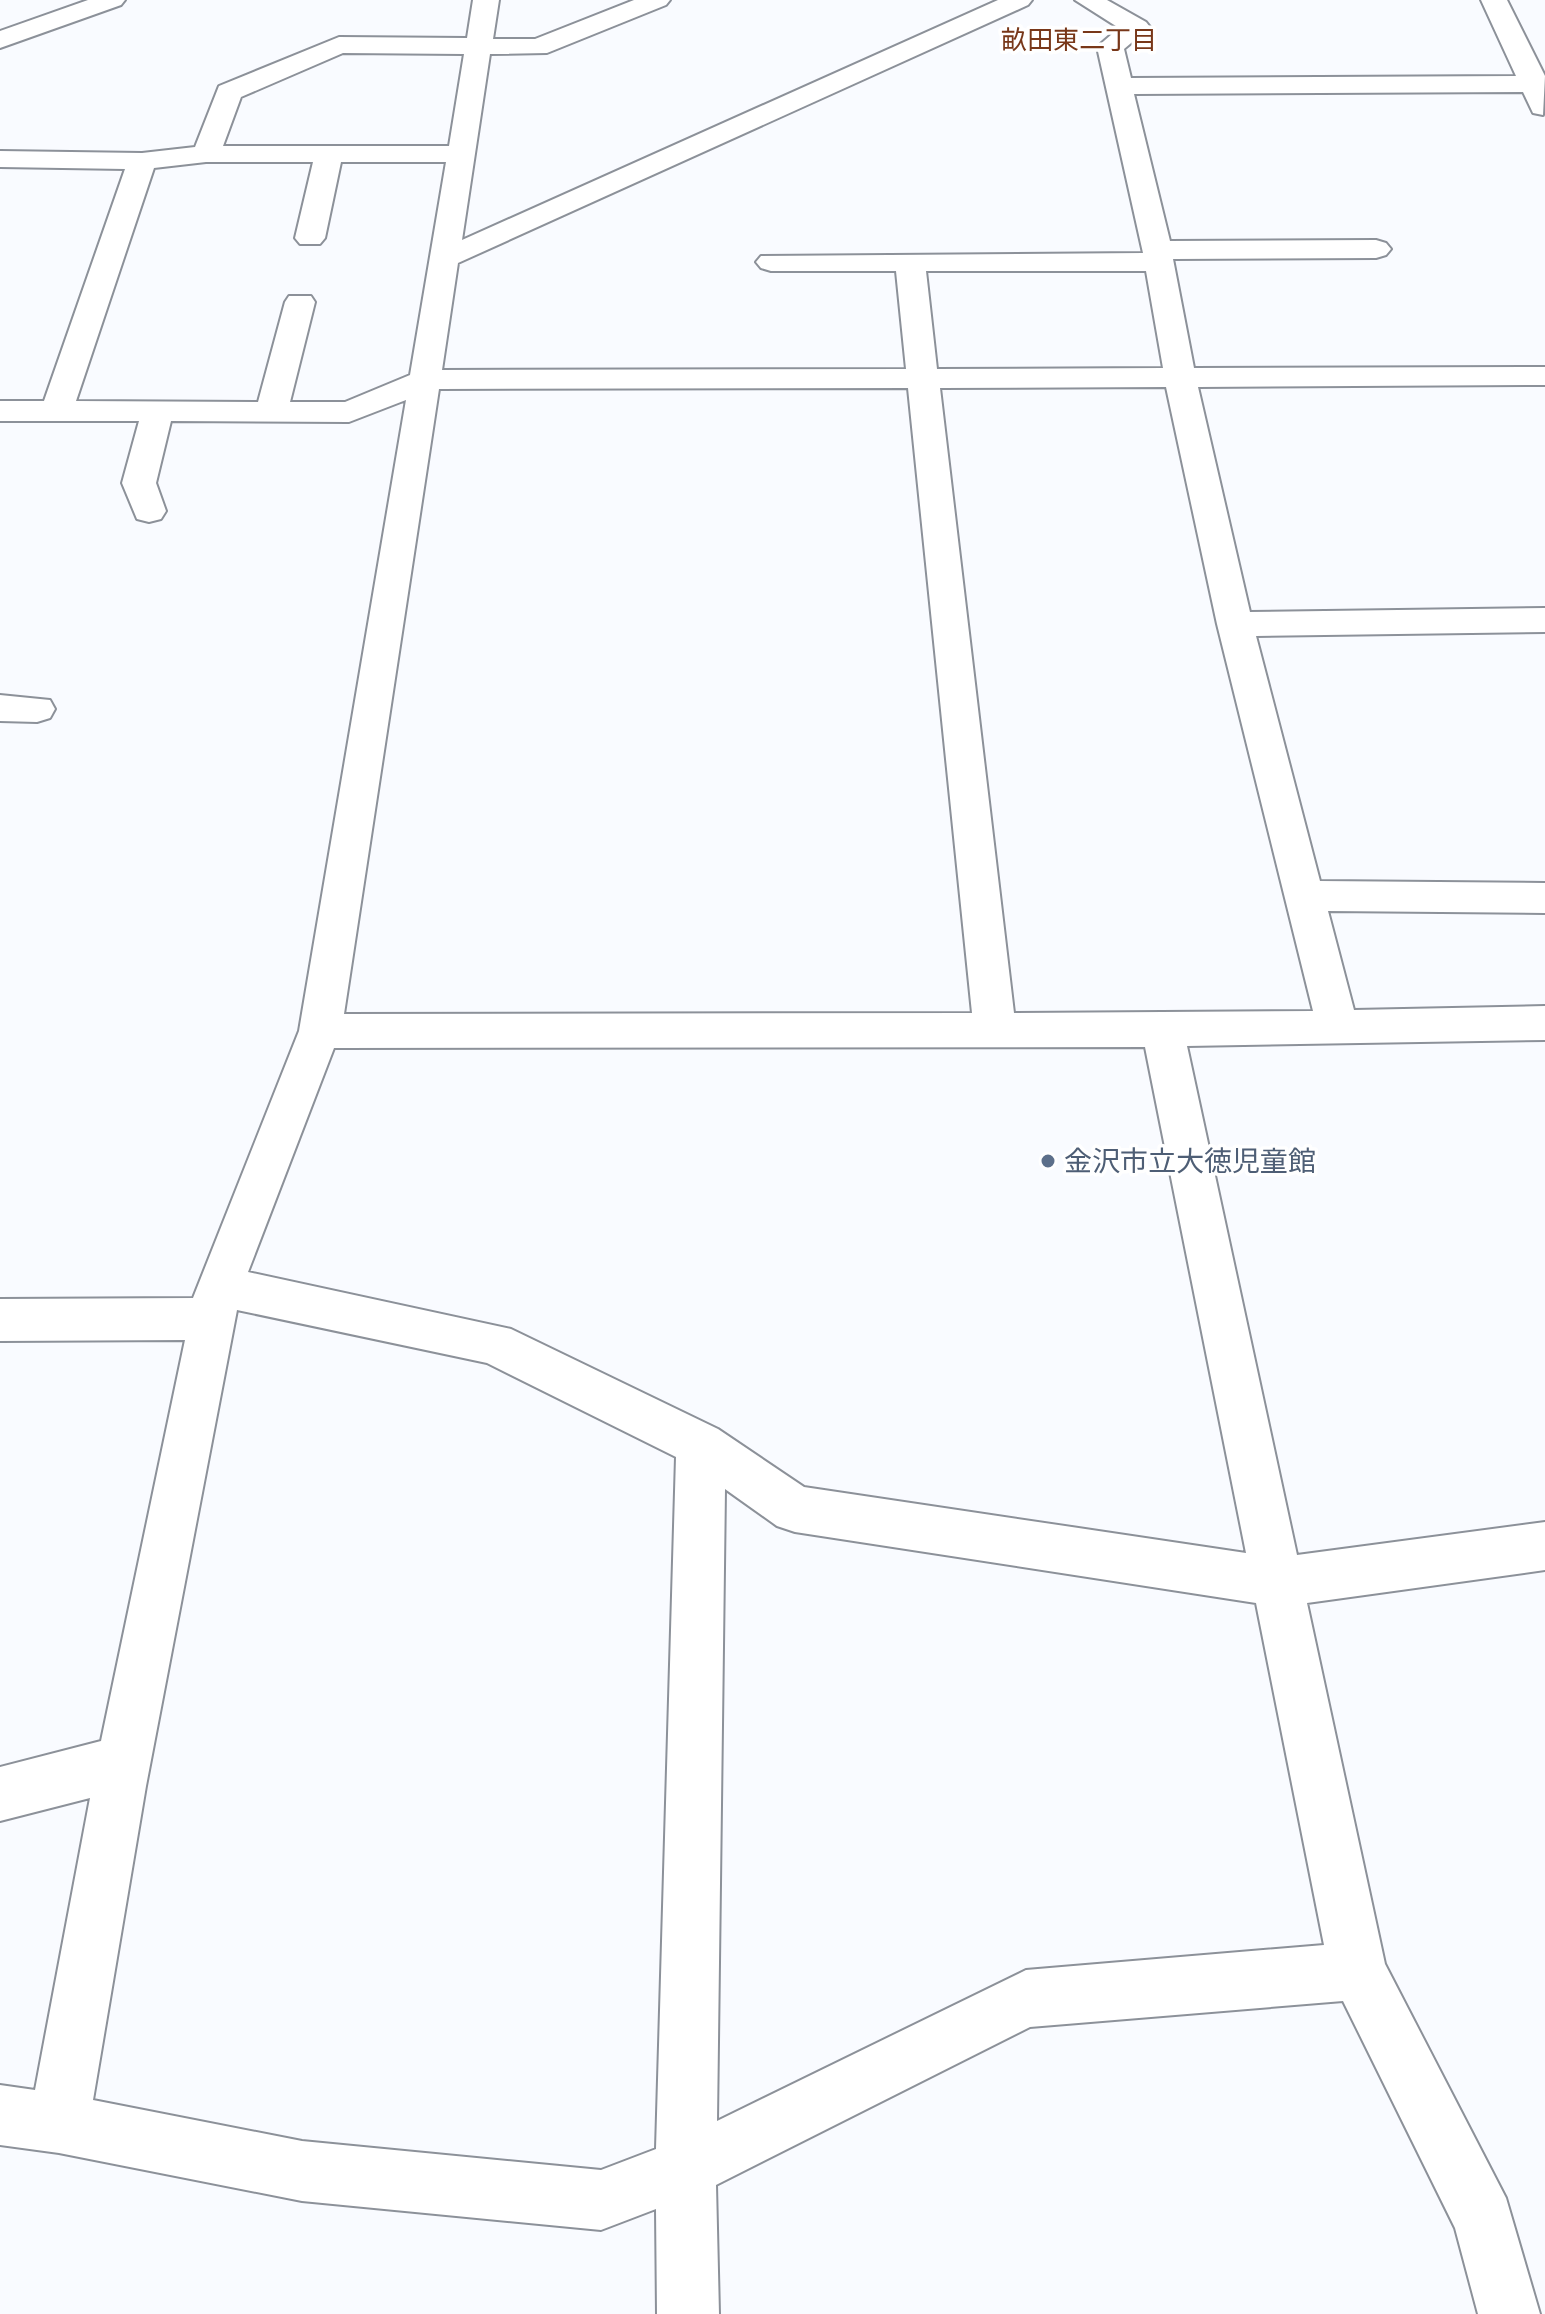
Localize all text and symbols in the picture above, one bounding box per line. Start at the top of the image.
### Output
district label: 畝田東二丁目 [1001,23,1157,56]
place label: 金沢市立大徳児童館 [1064,1142,1316,1179]
marker: 金沢市立大徳児童館 [1039,1152,1057,1170]

